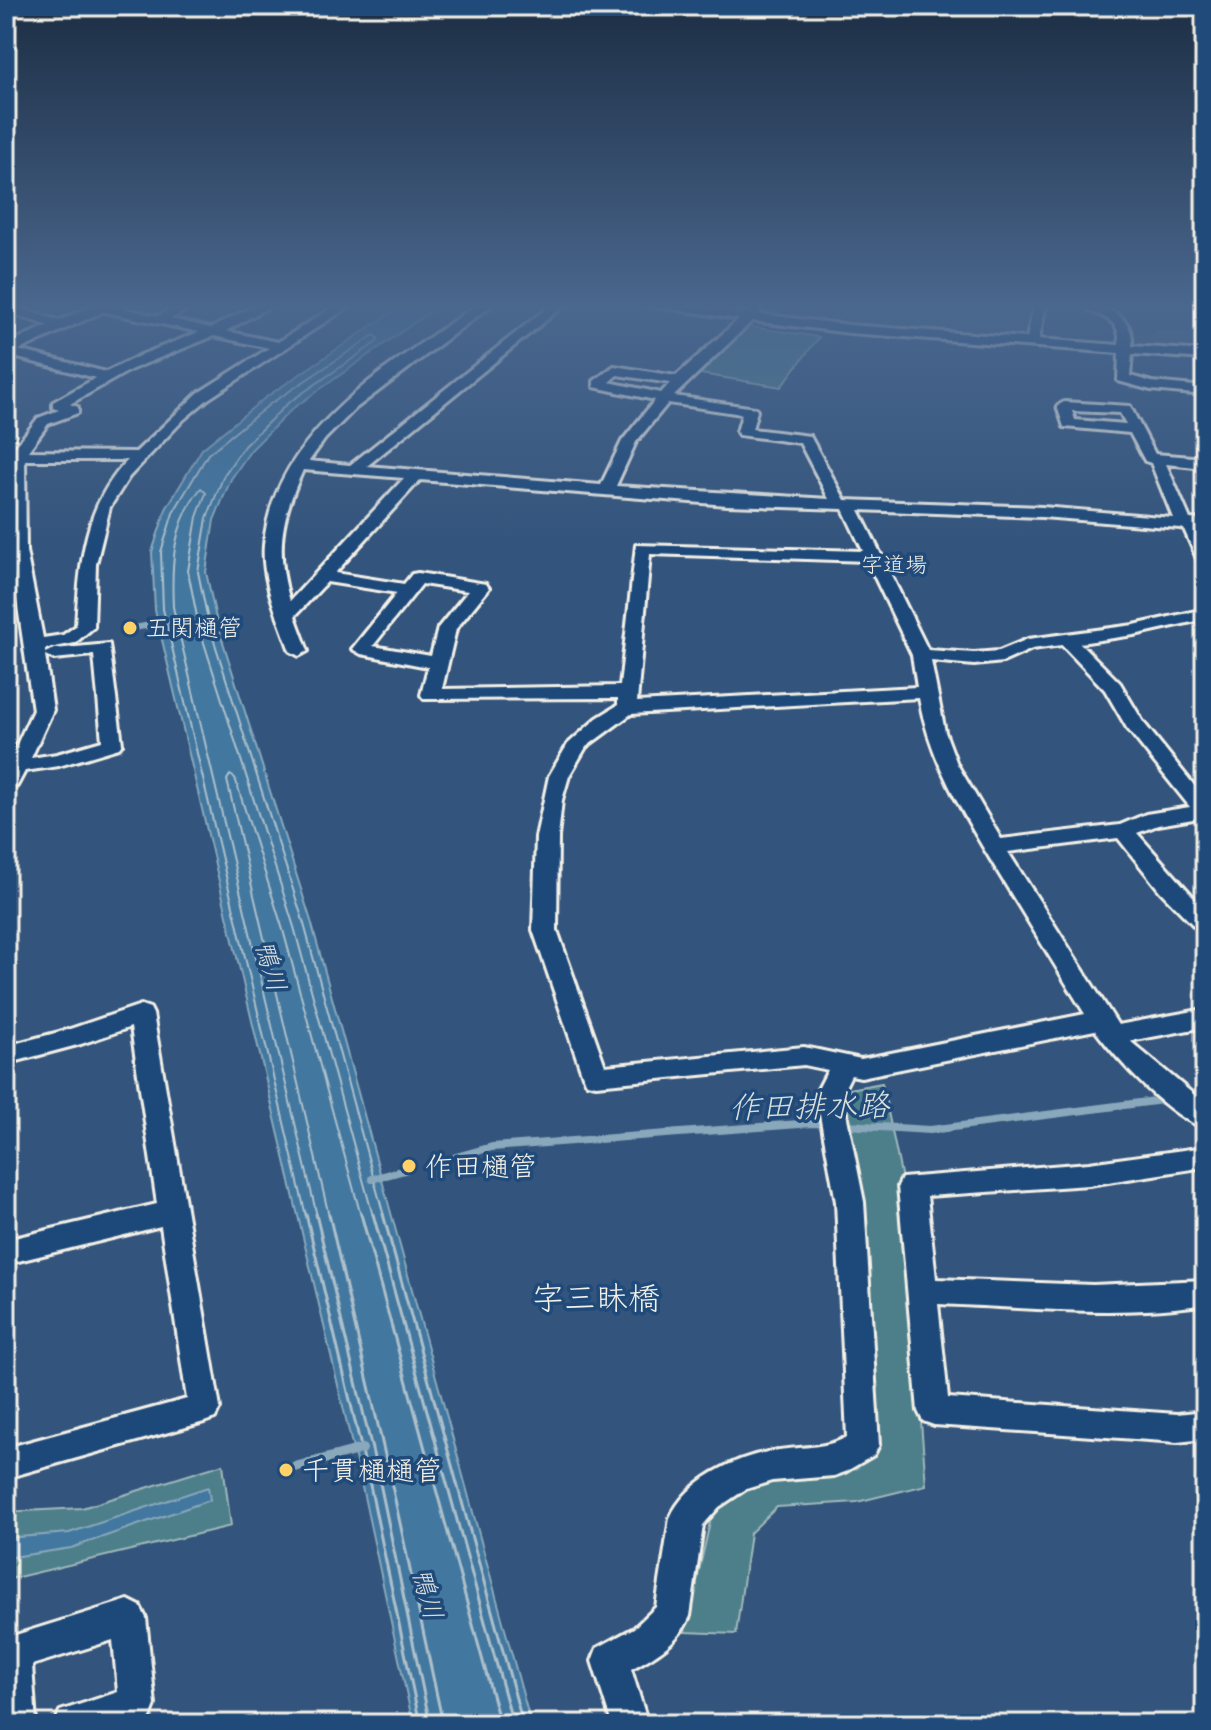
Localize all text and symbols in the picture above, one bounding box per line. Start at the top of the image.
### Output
district label: 字道場 [861,549,927,579]
place label: 五関樋管 [146,611,242,643]
marker: 五関樋管 [121,619,139,637]
water label: 鴨川 [247,936,295,996]
water label: 作田排水路 [729,1083,891,1128]
place label: 作田樋管 [425,1147,537,1185]
marker: 作田樋管 [400,1157,418,1175]
district label: 字三眛橋 [532,1276,660,1319]
place label: 千貫樋樋管 [302,1451,442,1489]
marker: 千貫樋樋管 [277,1461,295,1479]
water label: 鴨川 [405,1564,452,1624]

